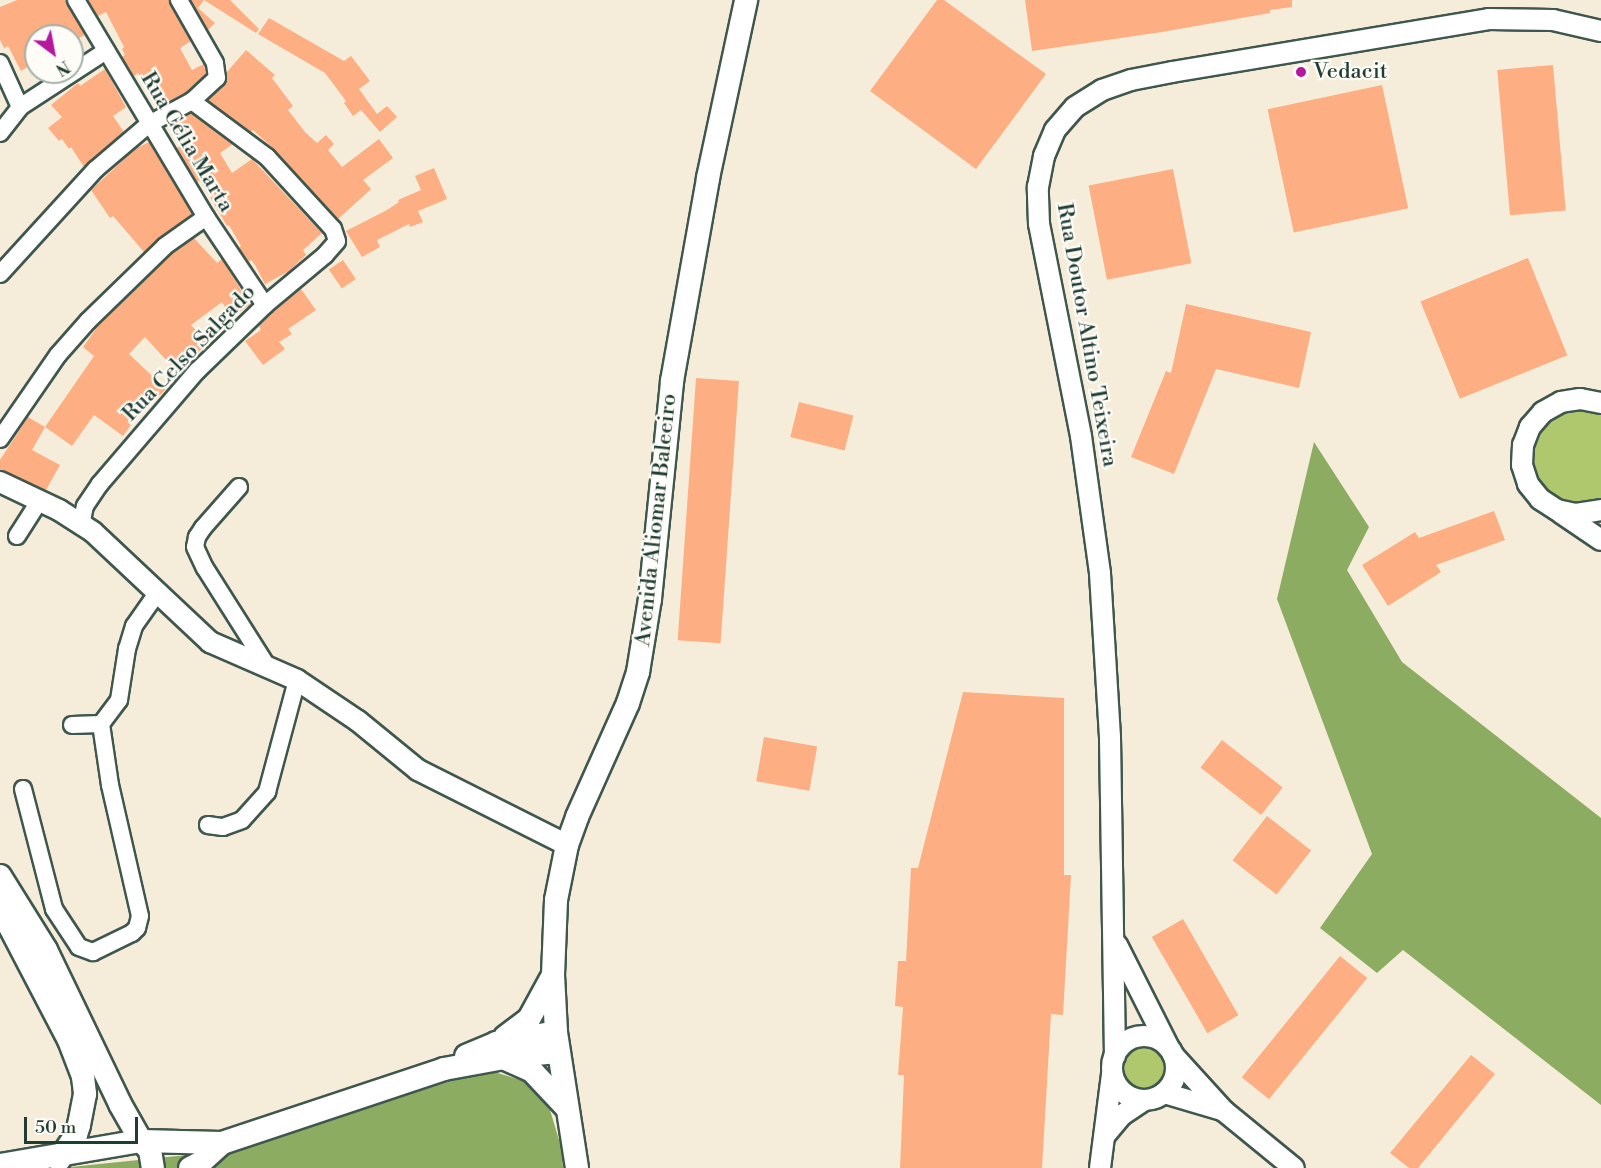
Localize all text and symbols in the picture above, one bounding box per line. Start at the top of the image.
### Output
north arrow [24,24,84,84]
text: N [52,56,73,79]
place label: Vedacit [1313,59,1387,85]
marker: Vedacit [1294,65,1308,79]
street label: Rua Célia Marta [135,67,239,217]
street label: Rua Doutor Altino Teixeira [1051,201,1123,469]
street label: Rua Celso Salgado [117,279,261,427]
street label: Avenida Aliomar Baleeiro [630,392,682,648]
scale bar [27,1105,141,1143]
text: 50 m [35,1116,76,1139]

